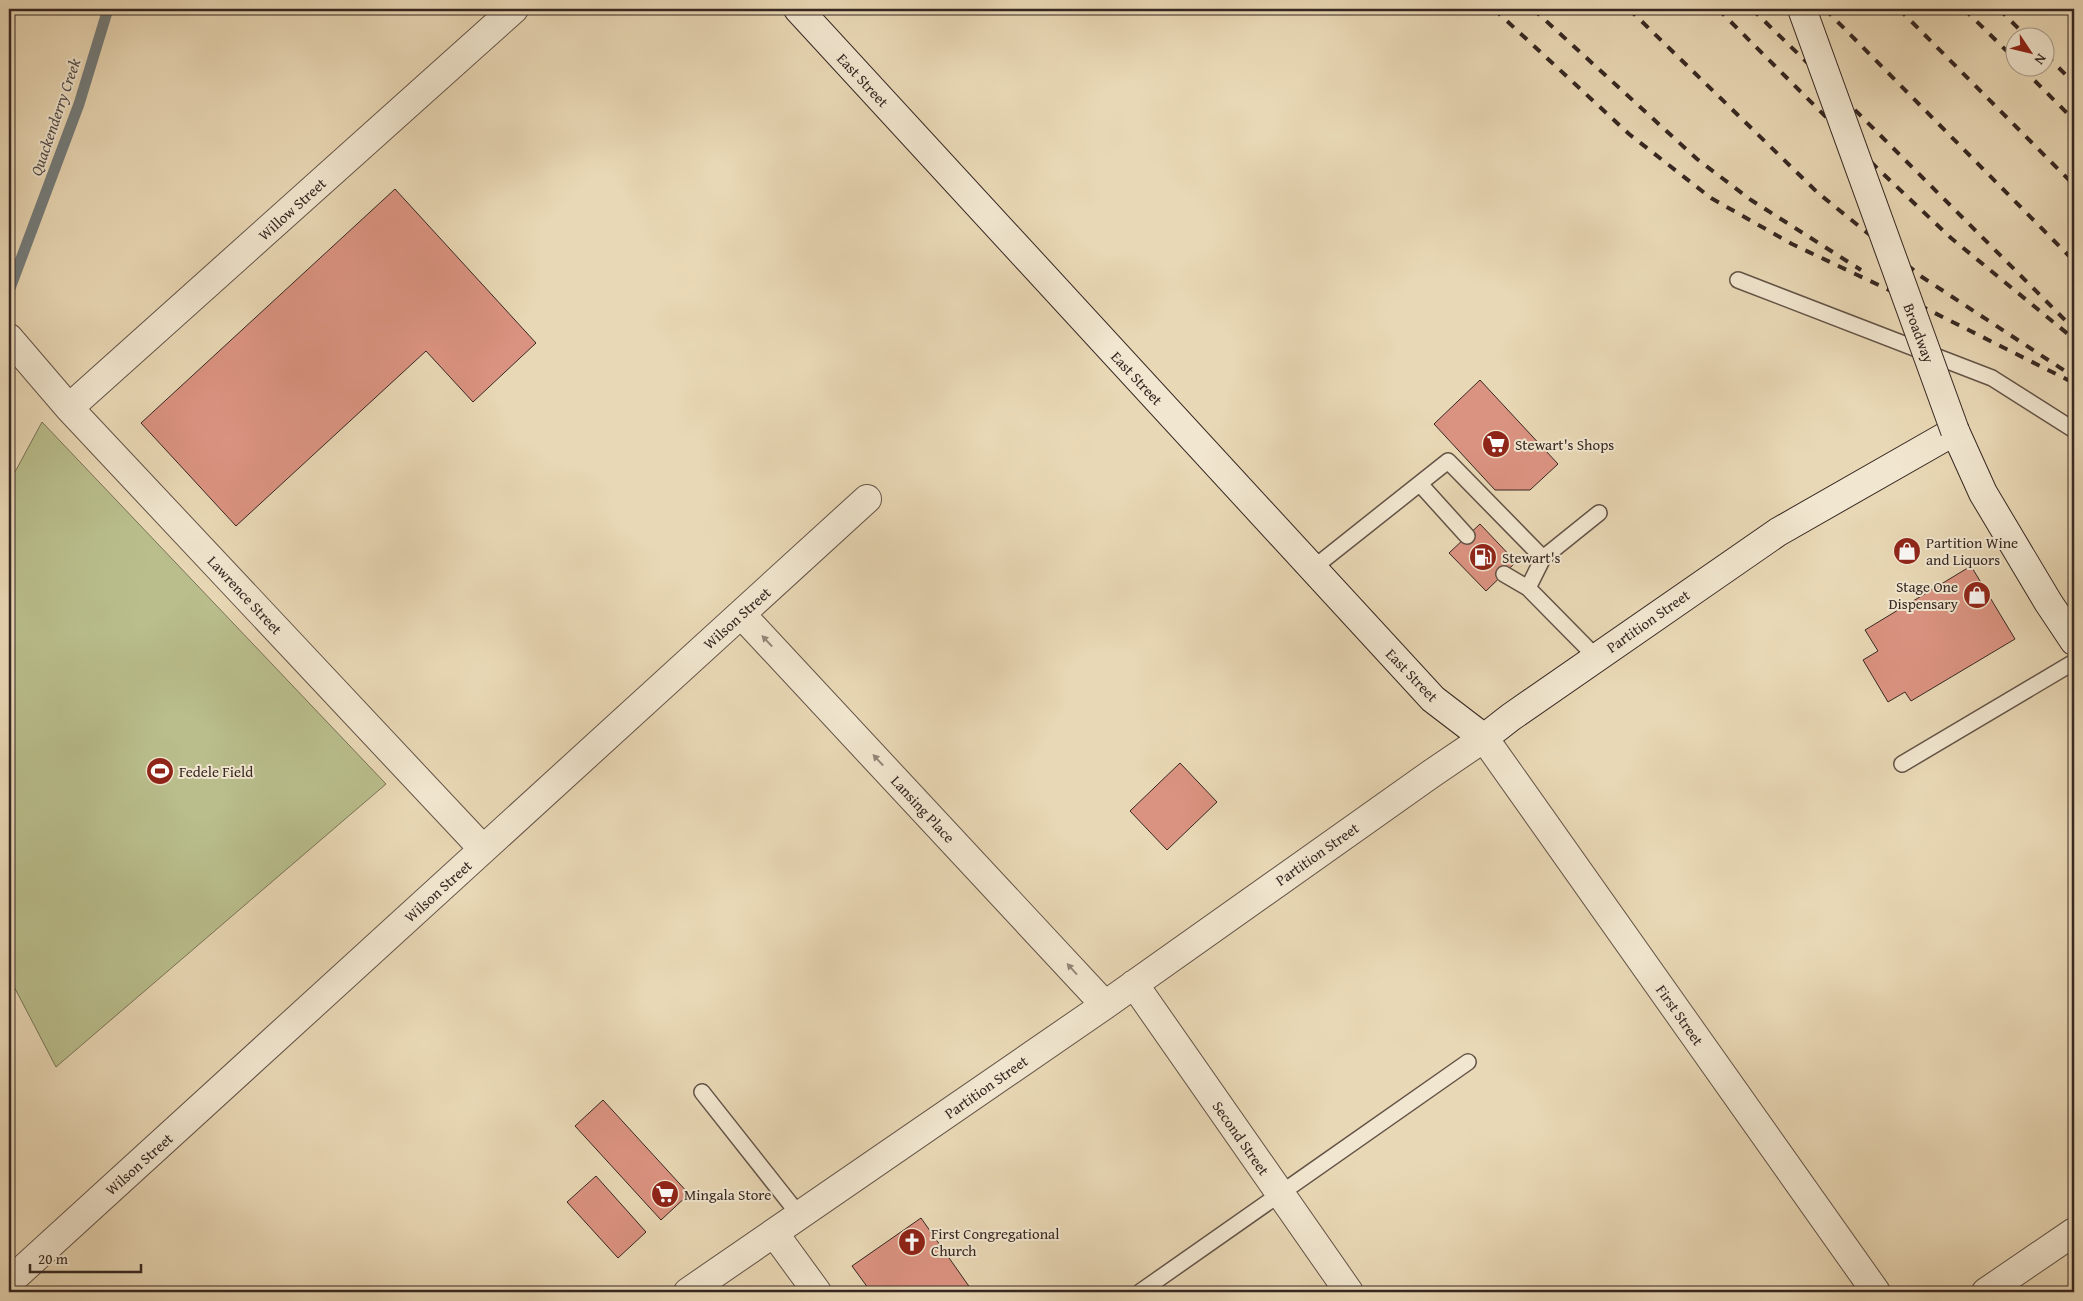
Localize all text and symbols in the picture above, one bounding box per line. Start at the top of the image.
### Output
north arrow [2006,28,2056,78]
street label: East Street [832,48,894,112]
text: N [2029,50,2052,70]
water label: Quackenderry Creek [24,54,87,179]
street label: Willow Street [253,172,331,245]
street label: Broadway [1898,300,1940,366]
street label: East Street [1106,346,1168,410]
supermarket icon: Stewart's Shops [1481,429,1511,459]
place label: Stewart's Shops [1515,434,1614,455]
place label: Partition Wine and Liquors [1926,532,2018,570]
shop icon: Partition Wine and Liquors [1892,536,1922,566]
fuel station icon: Stewart's [1468,542,1498,572]
place label: Stewart's [1502,547,1561,568]
street label: Lawrence Street [203,551,288,640]
place label: Stage One Dispensary [1888,576,1959,614]
shop icon: Stage One Dispensary [1962,580,1992,610]
street label: Wilson Street [699,581,776,654]
street label: Partition Street [1602,584,1695,658]
one-way arrow [761,636,773,648]
street label: East Street [1381,644,1443,707]
one-way arrow [872,755,884,767]
sports icon: Fedele Field [145,756,175,786]
place label: Fedele Field [179,761,253,782]
street label: Lansing Place [886,771,960,847]
street label: Partition Street [1271,817,1364,891]
street label: Wilson Street [400,854,477,927]
one-way arrow [1066,964,1078,976]
street label: First Street [1651,980,1709,1050]
street label: Partition Street [940,1050,1033,1124]
street label: Second Street [1208,1097,1275,1180]
street label: Wilson Street [101,1127,178,1200]
supermarket icon: Mingala Store [650,1179,680,1209]
place label: Mingala Store [684,1184,771,1205]
place label: First Congregational Church [931,1223,1059,1261]
church icon: First Congregational Church [897,1227,927,1257]
scale bar [30,1241,141,1273]
text: 20 m [38,1248,69,1269]

